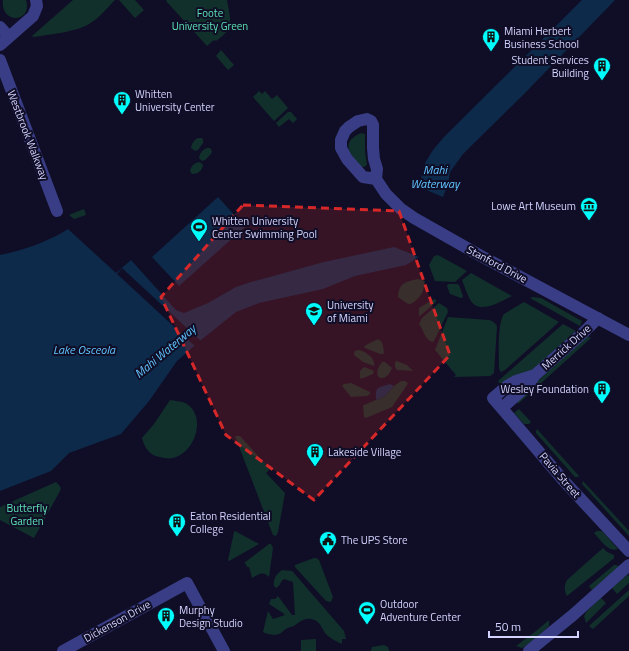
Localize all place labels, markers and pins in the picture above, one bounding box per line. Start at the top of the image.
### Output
place label: Miami Herbert Business School [504,23,579,52]
building icon: Miami Herbert Business School [481,27,501,52]
place label: Student Services Building [511,52,589,81]
building icon: Student Services Building [592,56,612,81]
place label: Whitten University Center [135,86,215,115]
building icon: Whitten University Center [112,90,132,115]
museum icon: Lowe Art Museum [579,196,599,221]
place label: Lowe Art Museum [491,198,576,214]
place label: Whitten University Center Swimming Pool [212,213,317,242]
sports icon: Whitten University Center Swimming Pool [189,217,209,242]
place label: University of Miami [327,297,374,326]
school or university icon: University of Miami [304,301,324,326]
building icon: Wesley Foundation [592,379,612,404]
place label: Wesley Foundation [501,381,589,397]
building icon: Lakeside Village [305,442,325,467]
place label: Lakeside Village [328,444,402,460]
place label: Eaton Residential College [190,508,271,537]
building icon: Eaton Residential College [167,512,187,537]
public building icon: The UPS Store [318,530,338,555]
place label: The UPS Store [341,532,408,548]
place label: Outdoor Adventure Center [380,596,461,625]
sports icon: Outdoor Adventure Center [357,600,377,625]
place label: Murphy Design Studio [179,602,243,631]
building icon: Murphy Design Studio [156,606,176,631]

